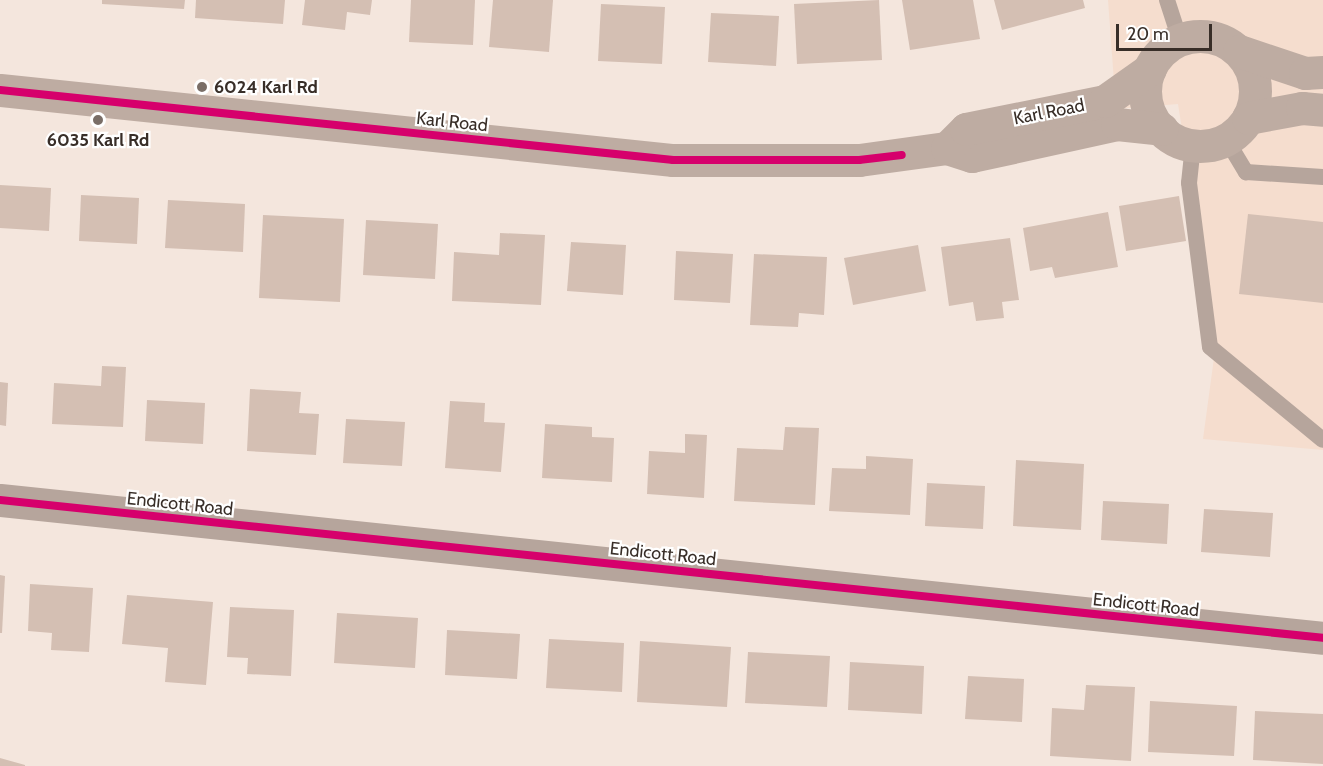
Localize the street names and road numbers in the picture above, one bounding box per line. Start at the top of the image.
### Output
street label: Karl Road [1012,95,1086,129]
street label: Karl Road [415,108,489,136]
street label: Endicott Road [126,488,234,520]
street label: Endicott Road [609,538,717,570]
street label: Endicott Road [1092,589,1200,621]

